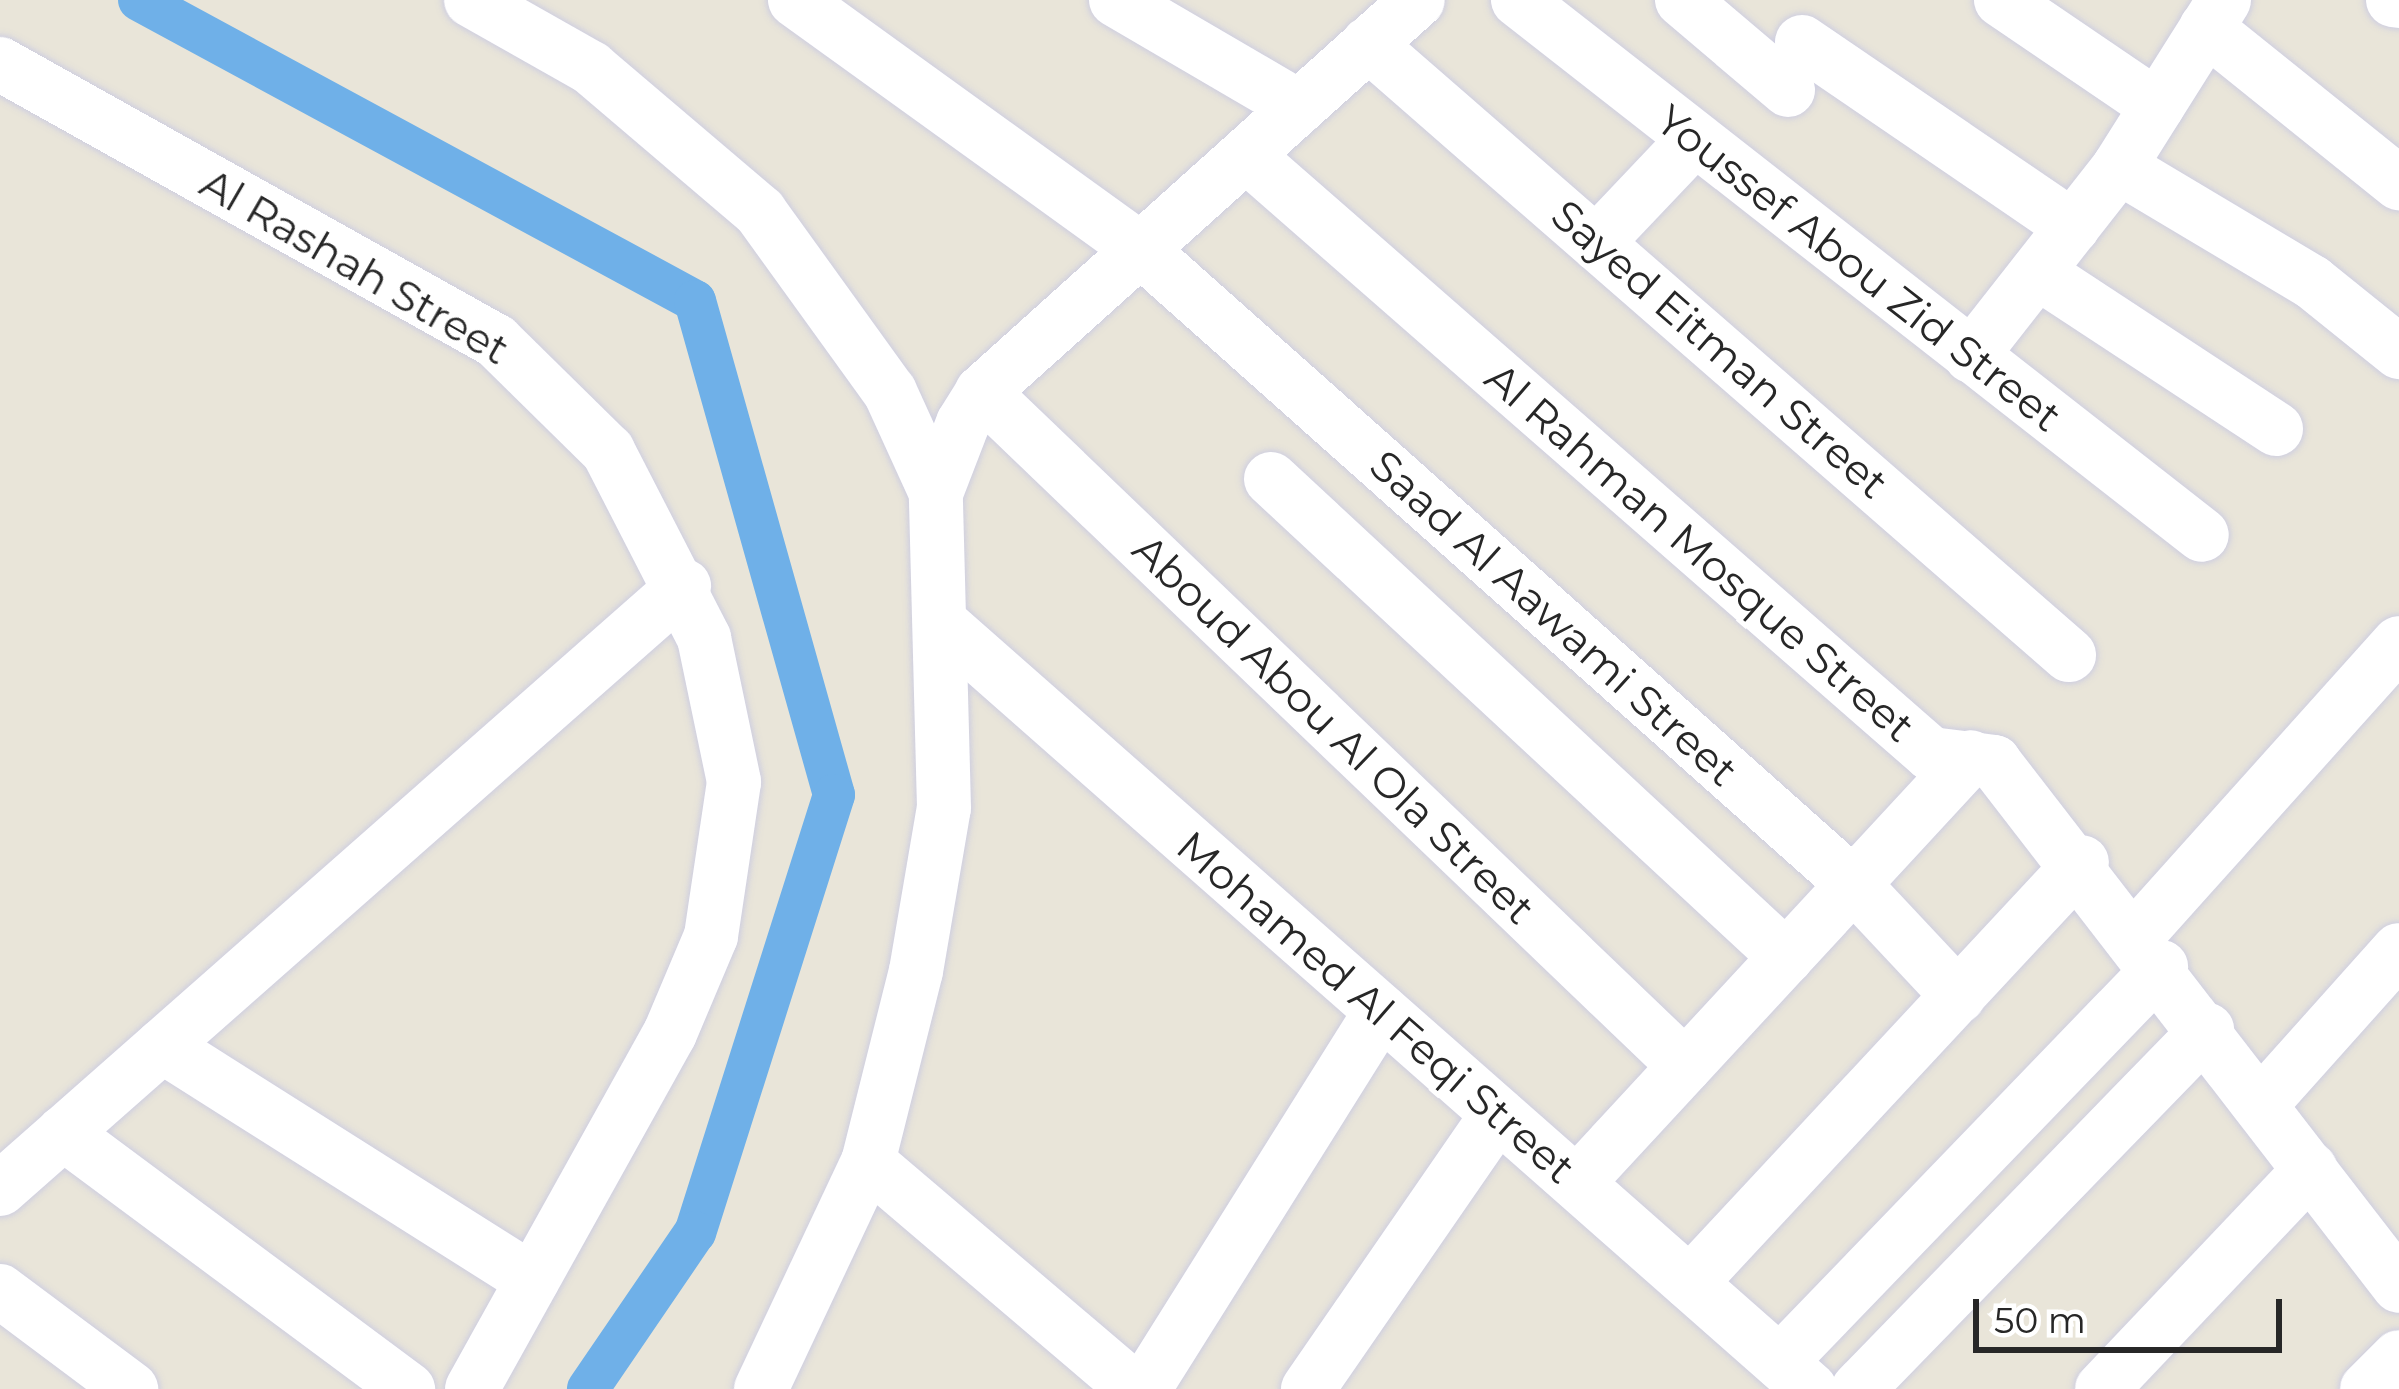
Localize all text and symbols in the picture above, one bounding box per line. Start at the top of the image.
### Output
street label: Youssef Abou Zid Street [1647,94,2071,442]
street label: Al Rashah Street [192,157,518,375]
street label: Sayed Eitman Street [1542,189,1898,509]
street label: Al Rahman Mosque Street [1475,352,1925,752]
street label: Saad Al Aawami Street [1360,440,1748,796]
street label: Aboud Abou Al Ola Street [1123,524,1545,934]
street label: Mohamed Al Feqi Street [1167,821,1585,1193]
scale bar [1979,1275,2288,1349]
text: 50 m [1994,1298,2086,1342]

